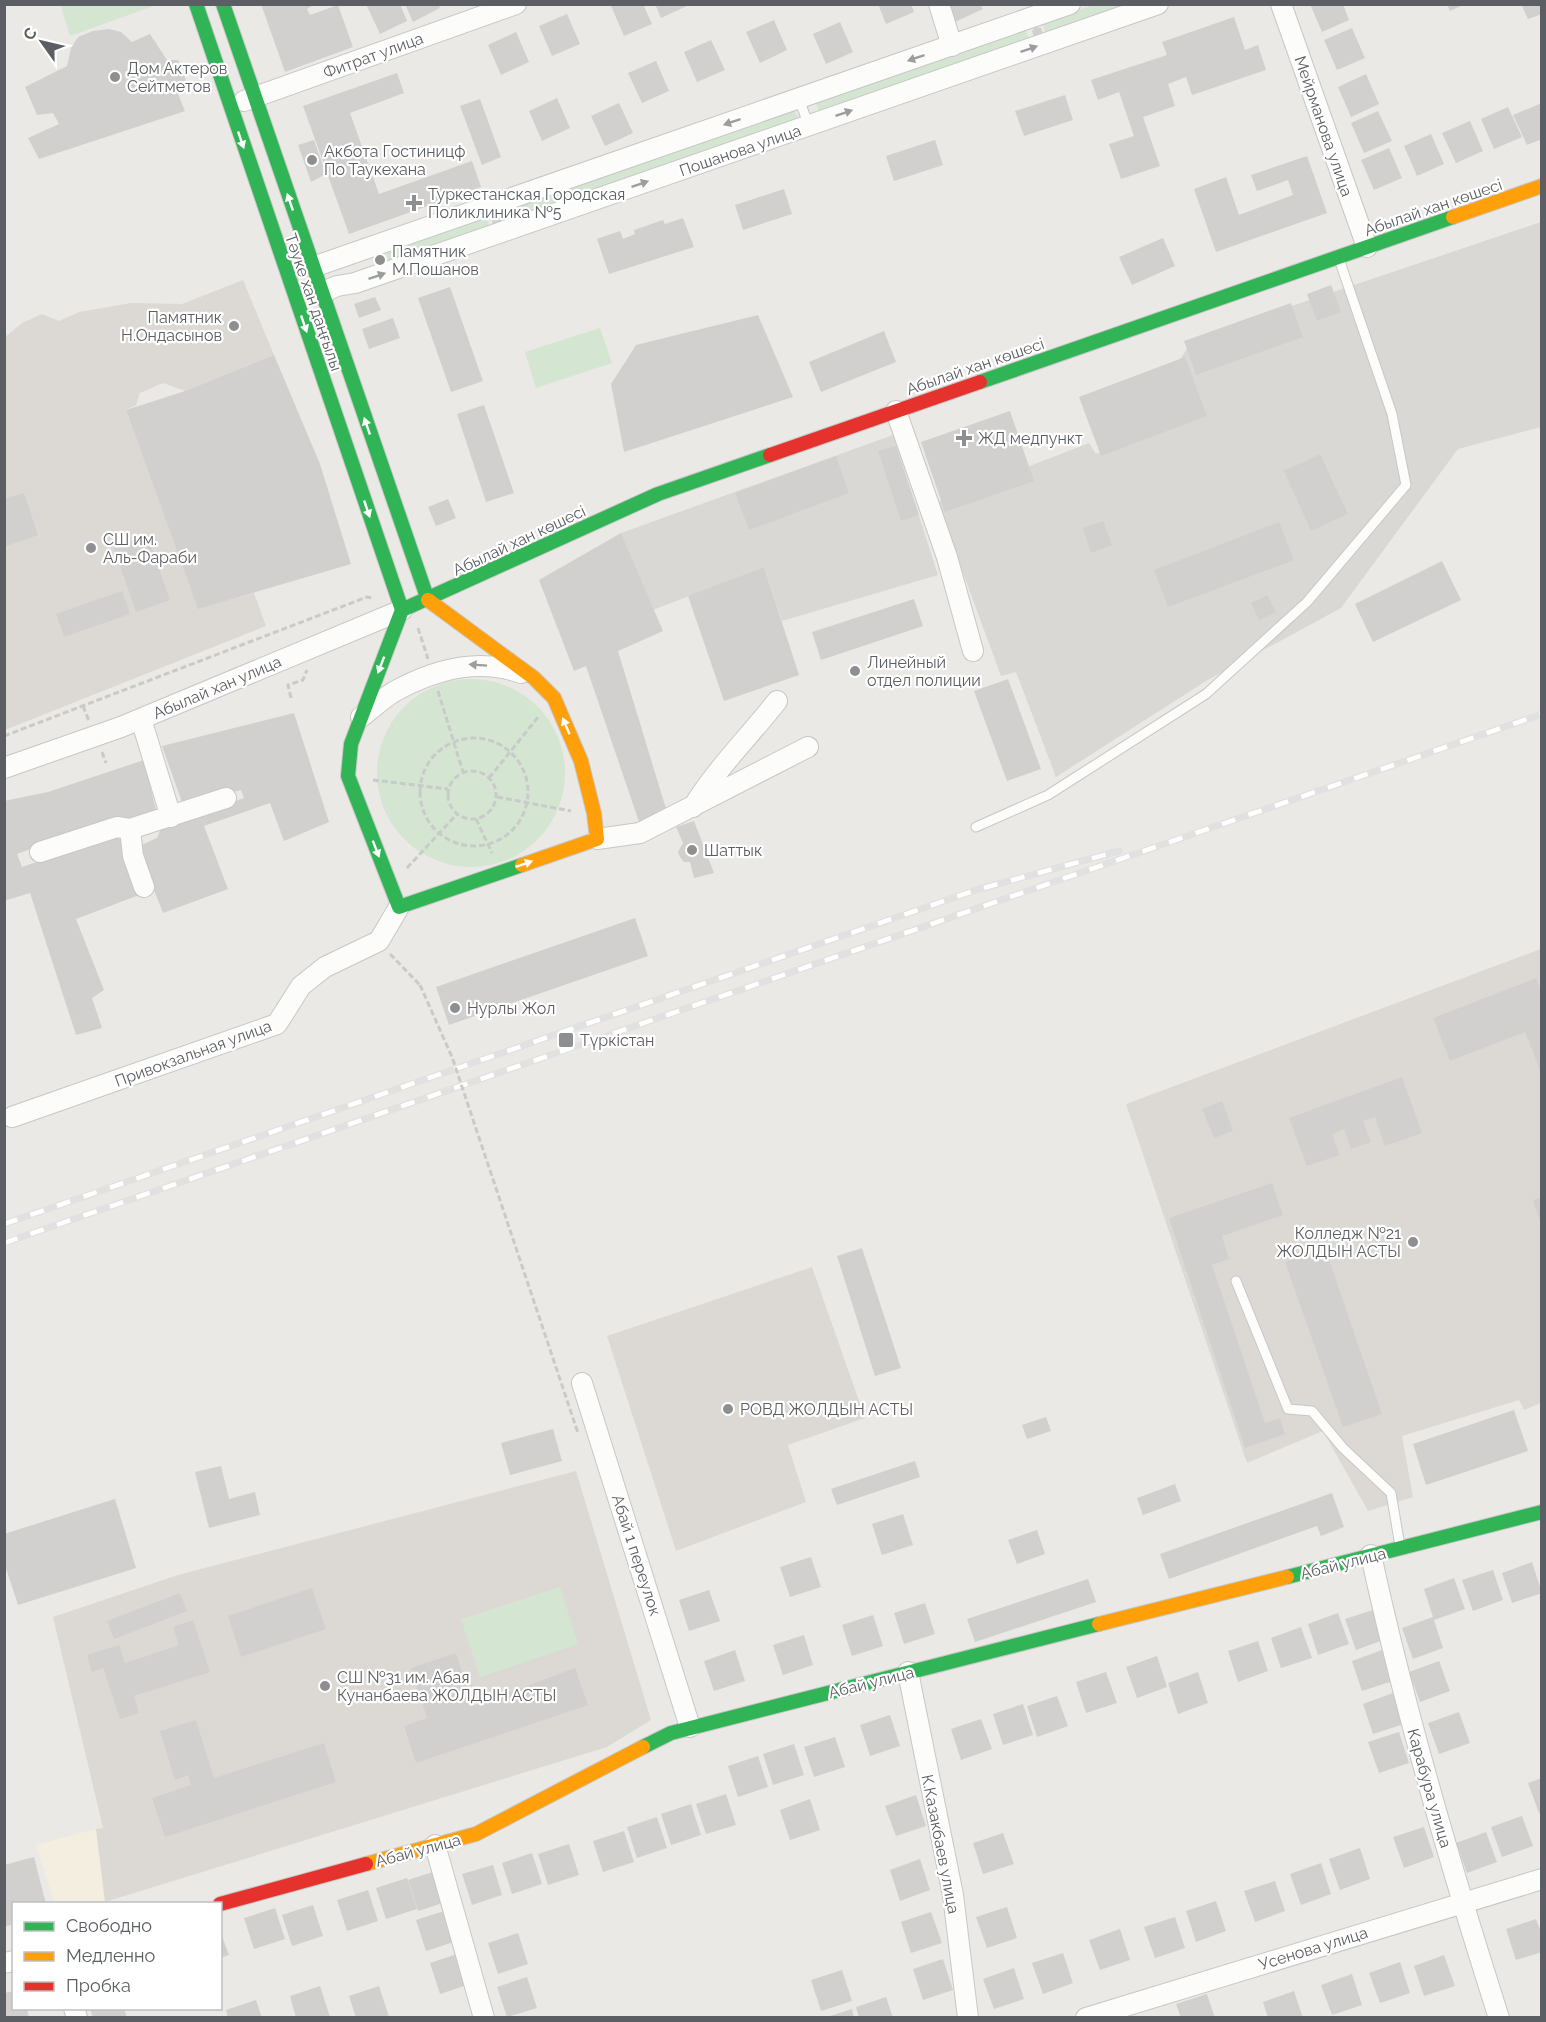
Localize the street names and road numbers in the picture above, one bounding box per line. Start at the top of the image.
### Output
street label: Фитрат улица [321,29,426,82]
street label: Мейрманова улица [1291,53,1357,199]
street label: Пошанова улица [677,121,804,180]
street label: Абылай хан көшесі [1362,175,1505,240]
street label: Тәуке хан даңғылы [281,231,346,373]
street label: Абылай хан көшесі [904,334,1047,399]
street label: Абылай хан көшесі [450,501,589,580]
street label: Абылай хан улица [150,652,284,723]
street label: Привокзальная улица [112,1016,274,1091]
street label: Абай 1 переулок [608,1492,665,1618]
street label: Абай улица [1298,1544,1388,1583]
street label: Абай улица [826,1663,916,1702]
street label: Карабура улица [1403,1726,1456,1850]
street label: К.Казакбаев улица [918,1773,963,1915]
street label: Абай улица [373,1830,463,1871]
street label: Усенова улица [1256,1923,1370,1974]

